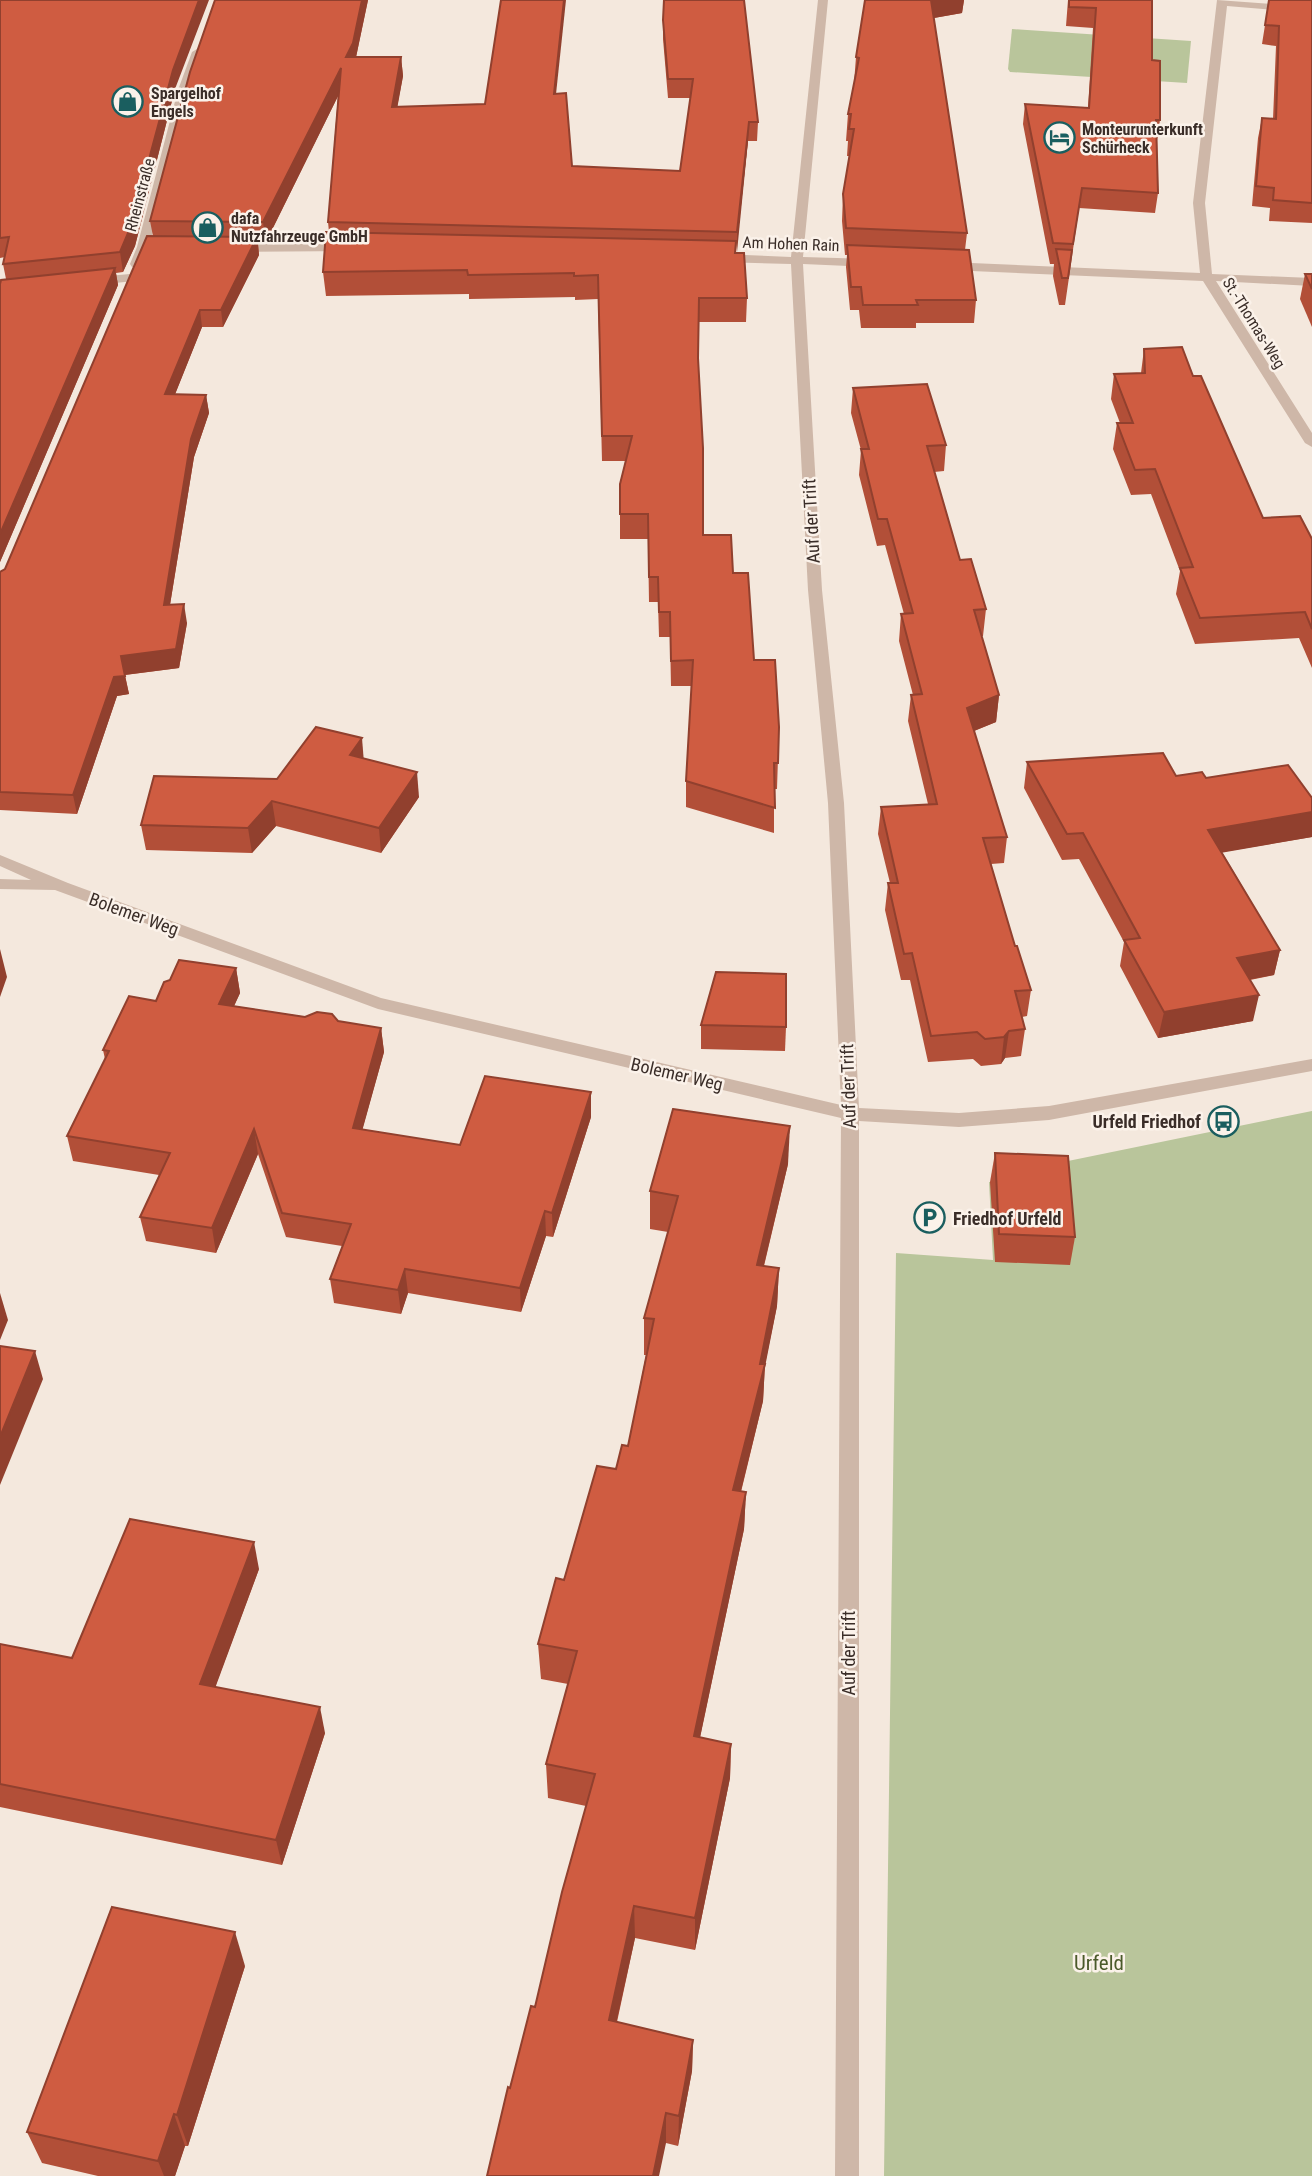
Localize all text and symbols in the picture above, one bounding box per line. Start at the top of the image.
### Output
place label: Spargelhof Engels [151,84,222,121]
shop icon: Spargelhof Engels [111,85,145,119]
place label: Monteurunterkunft Schürheck [1082,120,1203,157]
hotel icon: Monteurunterkunft Schürheck [1042,121,1076,155]
street label: Rheinstraße [121,156,159,234]
place label: dafa Nutzfahrzeuge GmbH [231,209,368,246]
shop icon: dafa Nutzfahrzeuge GmbH [191,210,225,244]
street label: Am Hohen Rain [742,233,840,255]
street label: St.-Thomas-Weg [1218,274,1290,372]
street label: Auf der Trift [798,478,824,564]
street label: Bolemer Weg [86,888,182,940]
street label: Auf der Trift [836,1043,860,1129]
street label: Bolemer Weg [629,1053,725,1095]
bus stop icon: Urfeld Friedhof [1207,1104,1241,1138]
place label: Urfeld Friedhof [1093,1111,1201,1132]
parking icon: Friedhof Urfeld [913,1201,947,1235]
place label: Friedhof Urfeld [953,1208,1061,1229]
street label: Auf der Trift [838,1611,859,1695]
park label: Urfeld [1074,1951,1124,1975]

